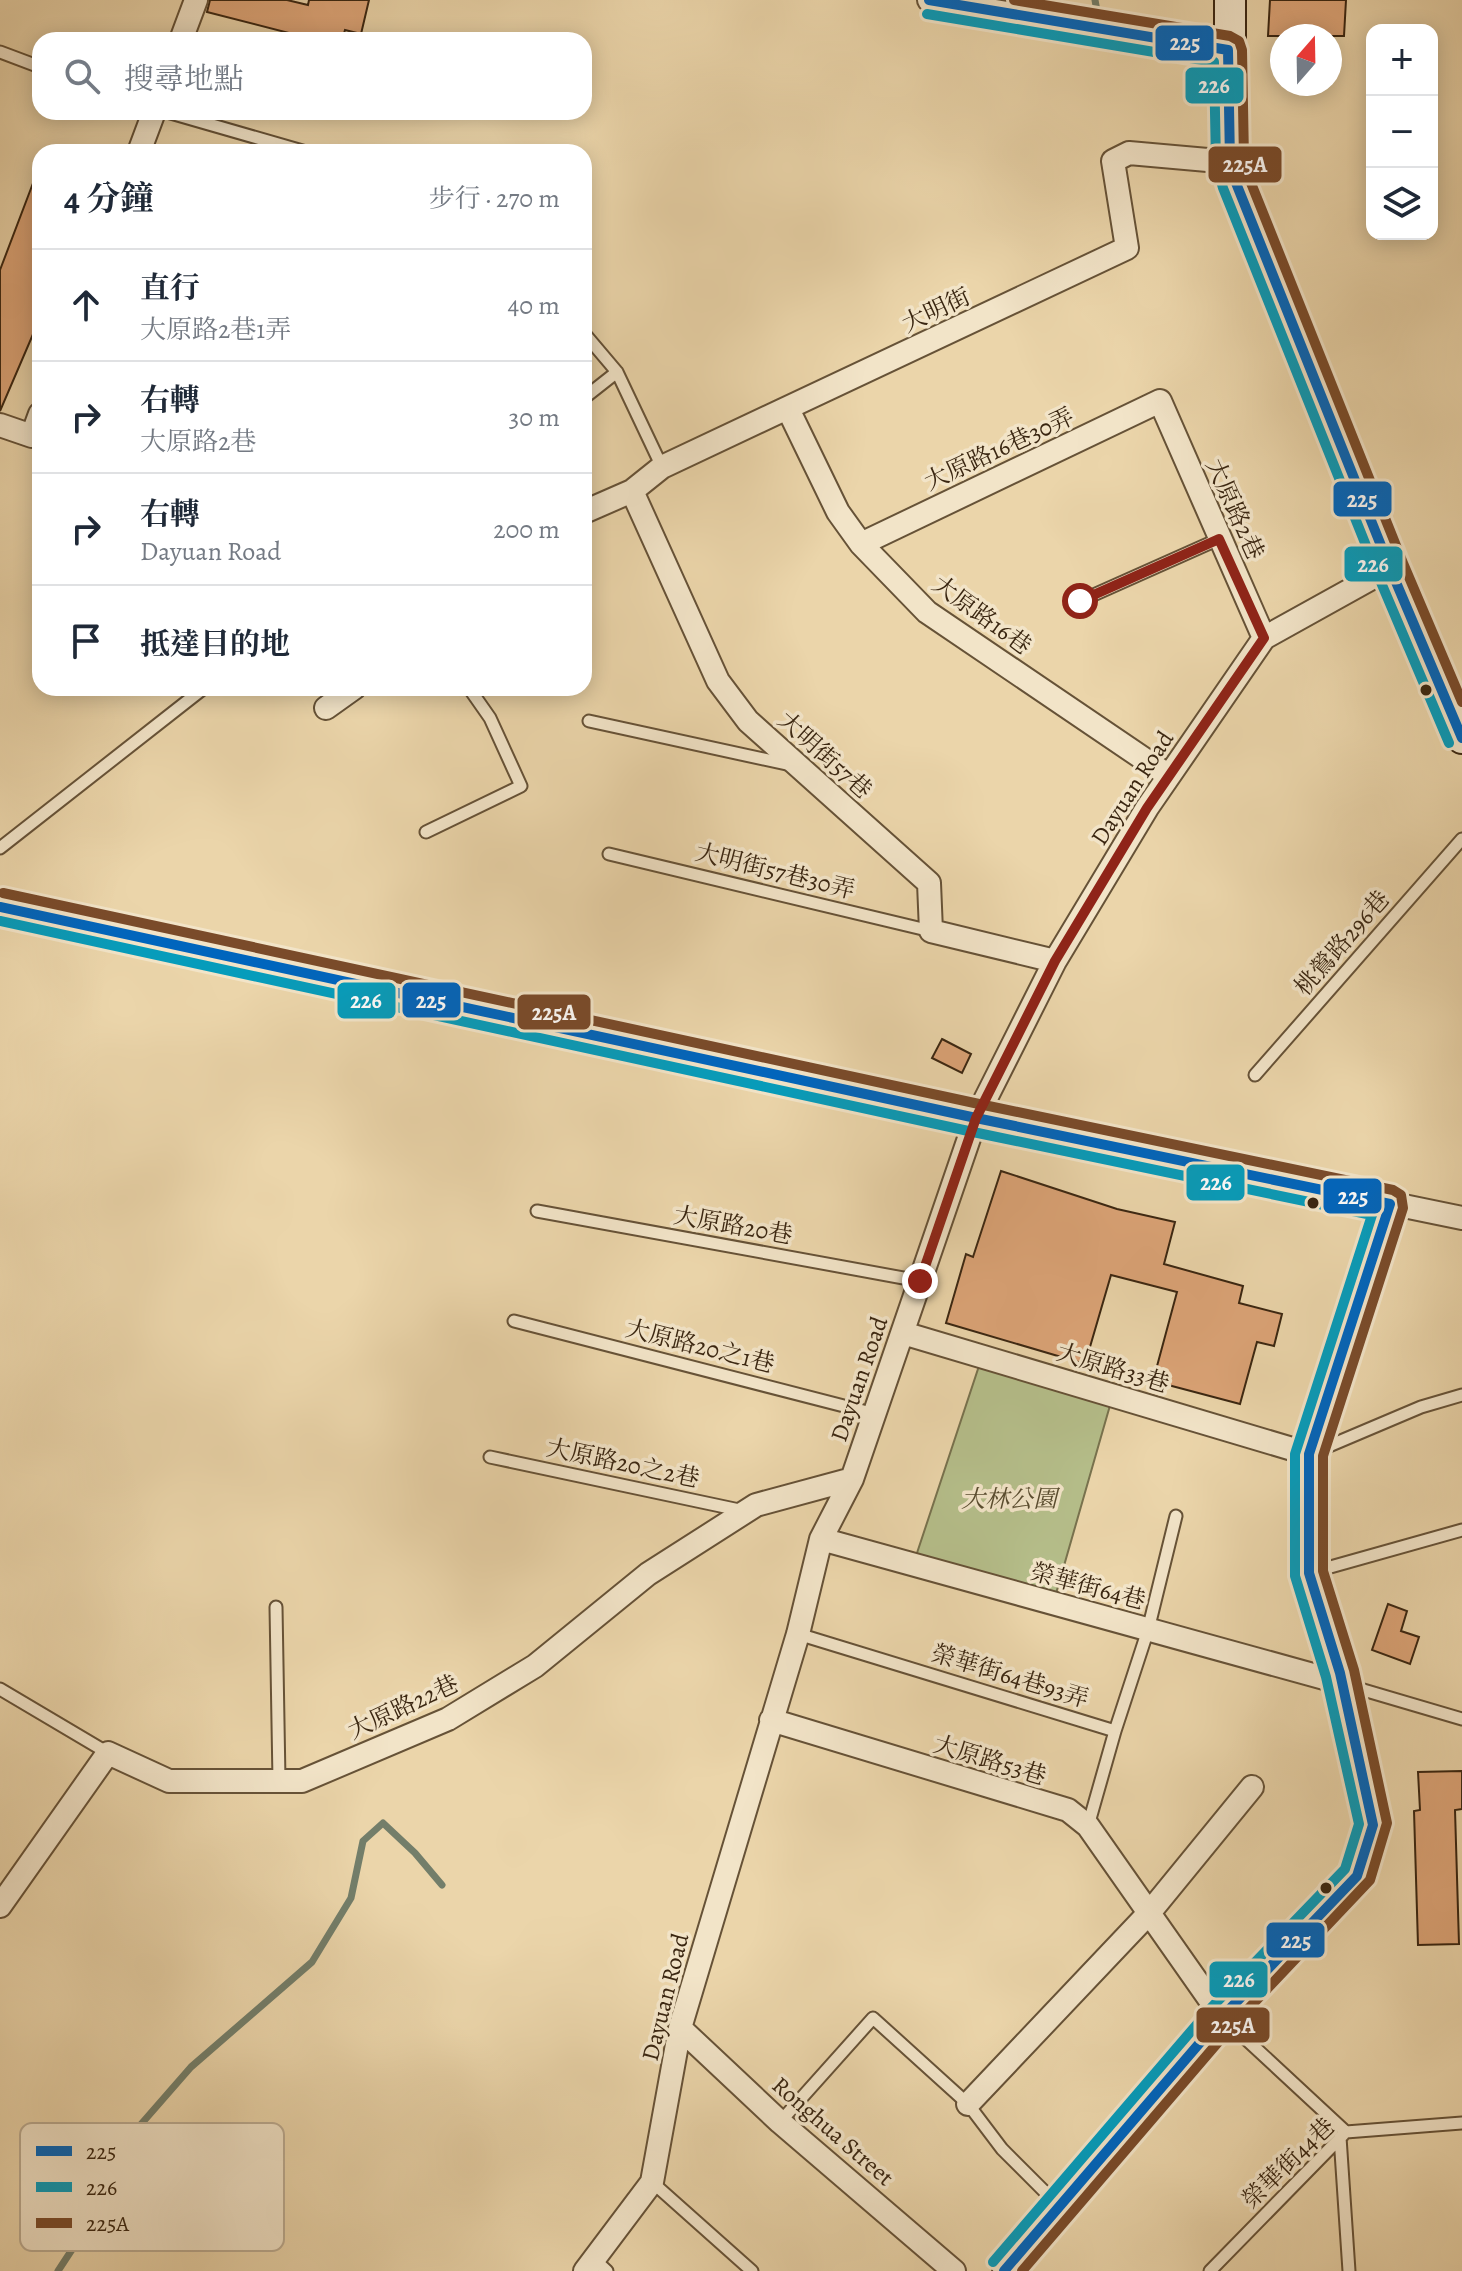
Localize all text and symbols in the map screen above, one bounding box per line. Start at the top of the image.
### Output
line badge: 225 [1154,24,1215,62]
north arrow [1270,24,1342,96]
map controls [1366,24,1438,240]
button: + [1366,24,1438,96]
text: 225 [1170,28,1200,58]
search box [32,32,592,120]
icon: search [60,54,104,98]
text: 搜尋地點 [124,59,244,99]
line badge: 226 [1184,66,1245,105]
text: 226 [1198,71,1230,101]
button: − [1366,96,1438,168]
line badge: 225A [1207,145,1283,184]
text: 225A [1223,150,1267,180]
button: layers [1366,168,1438,240]
text: 4 分鐘 [64,175,154,222]
text: 步行 · 270 m [429,181,560,216]
text: 直行 [140,268,200,308]
street label: 大明街 [897,280,975,340]
icon: ahead [64,283,108,327]
text: 40 m [508,288,560,323]
text: 大原路2巷1弄 [140,312,291,347]
text: 右轉 [140,380,200,420]
icon: right [64,395,108,439]
text: 30 m [509,400,560,435]
street label: 大原路16巷30弄 [919,400,1079,498]
text: 大原路2巷 [140,424,256,459]
street label: 大原路2巷 [1199,453,1271,565]
line badge: 225 [1332,480,1393,518]
text: 225 [1347,485,1377,515]
text: 右轉 [140,494,200,534]
icon: right [64,507,108,551]
text: 200 m [493,512,560,547]
text: Dayuan Road [140,534,281,569]
line badge: 226 [1343,545,1404,583]
text: 226 [1357,550,1389,580]
street label: 大原路16巷 [926,568,1038,662]
route start [1062,583,1098,619]
icon: arrive [64,619,108,663]
text: 抵達目的地 [140,624,290,664]
unlabelled marker [1418,682,1434,698]
street label: 大明街57巷 [771,704,879,806]
street label: Dayuan Road [1083,725,1181,851]
street label: 大明街57巷30弄 [692,836,858,906]
street label: 桃鶯路296巷 [1287,884,1397,1002]
line badge: 226 [336,981,397,1020]
line badge: 225 [401,981,462,1019]
text: 226 [350,986,382,1016]
text: 225 [416,986,446,1016]
line badge: 225A [516,993,592,1031]
text: 225A [532,998,576,1028]
line badge: 226 [1185,1163,1246,1202]
text: 226 [1200,1168,1232,1198]
line badge: 225 [1322,1177,1383,1215]
text: 225 [1338,1182,1368,1212]
unlabelled marker [1305,1195,1321,1211]
street label: 大原路20巷 [671,1199,795,1251]
route end [902,1263,938,1299]
street label: 大原路20之1巷 [622,1312,778,1380]
street label: Dayuan Road [823,1312,895,1446]
street label: 大原路33巷 [1053,1336,1173,1400]
street label: 大原路20之2巷 [544,1431,702,1495]
park label: 大林公園 [961,1483,1061,1515]
street label: 榮華街64巷 [1027,1555,1149,1617]
street label: 榮華街64巷93弄 [927,1637,1093,1715]
street label: 大原路22巷 [342,1667,464,1747]
street label: 大原路53巷 [930,1728,1050,1792]
unlabelled marker [1318,1880,1334,1896]
line badge: 225 [1265,1921,1326,1959]
text: 225 [1281,1926,1311,1956]
street label: Dayuan Road [634,1930,696,2064]
line badge: 226 [1208,1960,1269,1999]
text: 226 [1223,1965,1255,1995]
line badge: 225A [1195,2006,1271,2044]
text: 225A [1211,2011,1255,2041]
street label: Ronghua Street [765,2069,901,2193]
street label: 榮華街44巷 [1235,2111,1341,2215]
legend [20,2123,284,2251]
text: 225 [86,2137,116,2167]
text: 226 [86,2173,117,2203]
text: 225A [86,2209,130,2239]

